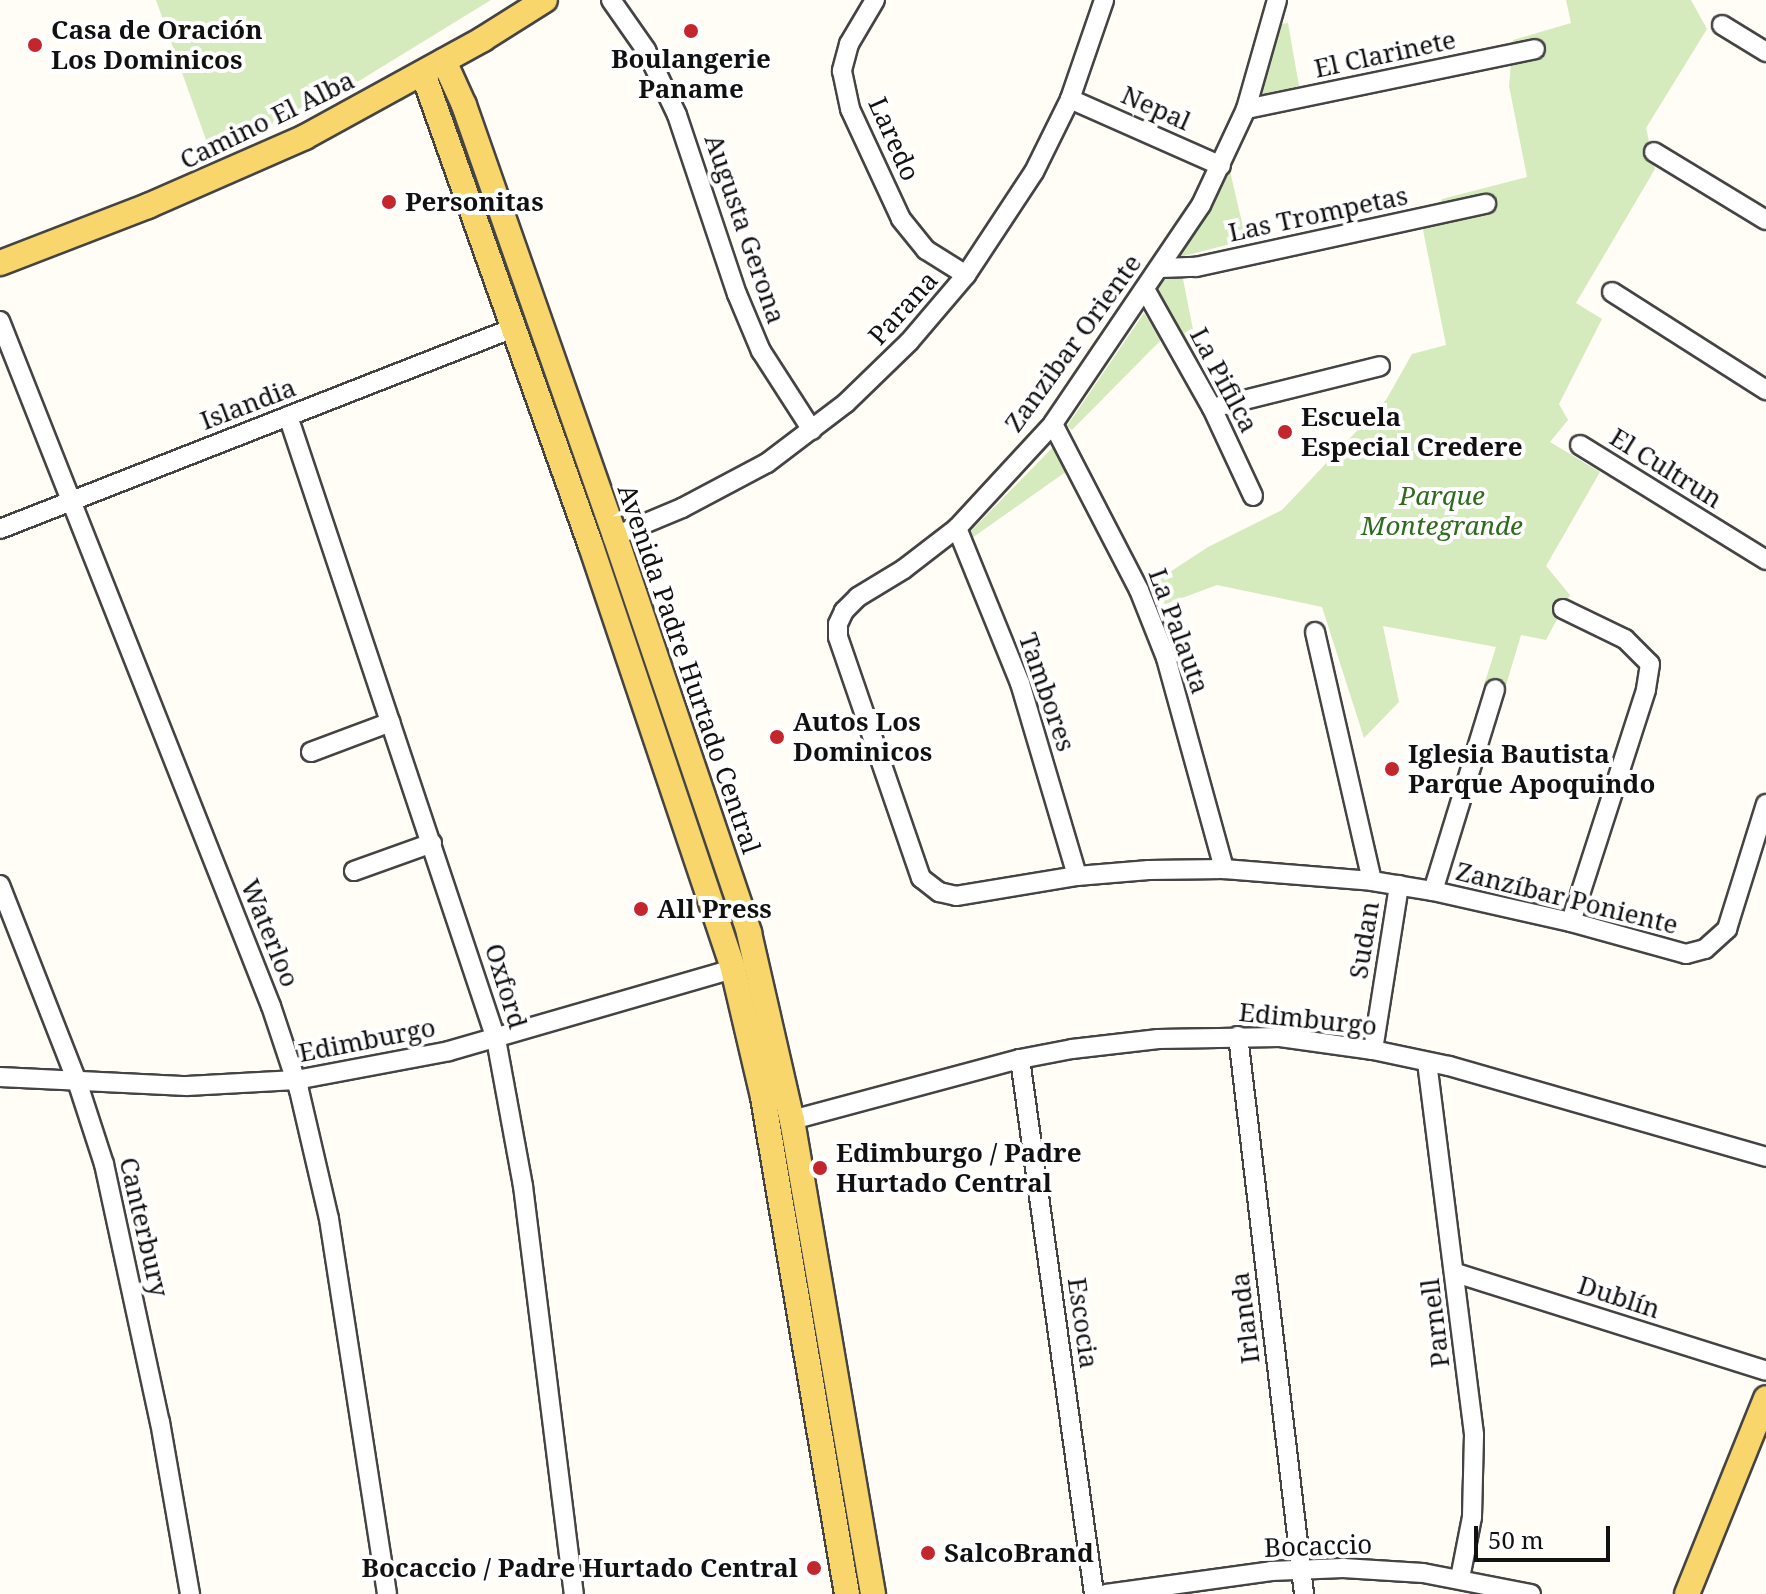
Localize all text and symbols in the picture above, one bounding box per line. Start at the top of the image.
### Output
place label: Casa de Oración Los Dominicos [51,14,263,76]
marker: Boulangerie Paname [682,22,700,40]
street label: El Clarinete [1311,24,1459,84]
marker: Casa de Oración Los Dominicos [26,36,44,54]
place label: Boulangerie Paname [611,43,771,104]
street label: Camino El Alba [175,64,359,176]
street label: Nepal [1117,79,1195,137]
street label: Laredo [862,92,926,186]
street label: Augusta Gerona [698,130,792,328]
street label: Las Trompetas [1226,180,1410,248]
place label: Personitas [405,186,544,218]
marker: Personitas [380,193,398,211]
street label: Zanzibar Oriente [998,248,1148,438]
street label: Parana [862,265,944,351]
street label: La Pifilca [1183,322,1265,438]
street label: Islandia [196,372,300,436]
place label: Escuela Especial Credere [1301,401,1523,462]
street label: El Cultrun [1604,421,1728,515]
marker: Escuela Especial Credere [1276,423,1294,441]
street label: Avenida Padre Hurtado Central [611,480,767,858]
park label: Parque Montegrande [1361,480,1523,542]
street label: La Palauta [1142,564,1216,698]
street label: Tambores [1012,629,1082,755]
place label: Autos Los Dominicos [793,706,932,768]
marker: Autos Los Dominicos [768,728,786,746]
place label: Iglesia Bautista Parque Apoquindo [1408,738,1655,800]
marker: Iglesia Bautista Parque Apoquindo [1383,760,1401,778]
street label: Zanzíbar Poniente [1453,855,1681,941]
street label: Waterloo [234,875,306,991]
place label: All Press [657,893,772,925]
street label: Sudan [1342,899,1386,981]
marker: All Press [632,900,650,918]
street label: Oxford [478,940,534,1032]
street label: Edimburgo [1237,996,1379,1042]
street label: Edimburgo [296,1011,438,1069]
place label: Edimburgo / Padre Hurtado Central [836,1137,1082,1198]
street label: Canterbury [113,1154,175,1300]
marker: Edimburgo / Padre Hurtado Central [811,1159,829,1177]
street label: Dublín [1574,1269,1664,1325]
street label: Irlanda [1224,1271,1266,1365]
street label: Escocia [1061,1276,1105,1370]
street label: Parnell [1414,1277,1456,1369]
scale bar [1478,1510,1614,1560]
text: 50 m [1488,1523,1544,1556]
street label: Bocaccio [1263,1529,1373,1563]
place label: SalcoBrand [944,1537,1094,1569]
marker: SalcoBrand [919,1544,937,1562]
place label: Bocaccio / Padre Hurtado Central [362,1552,798,1584]
marker: Bocaccio / Padre Hurtado Central [805,1559,823,1577]

